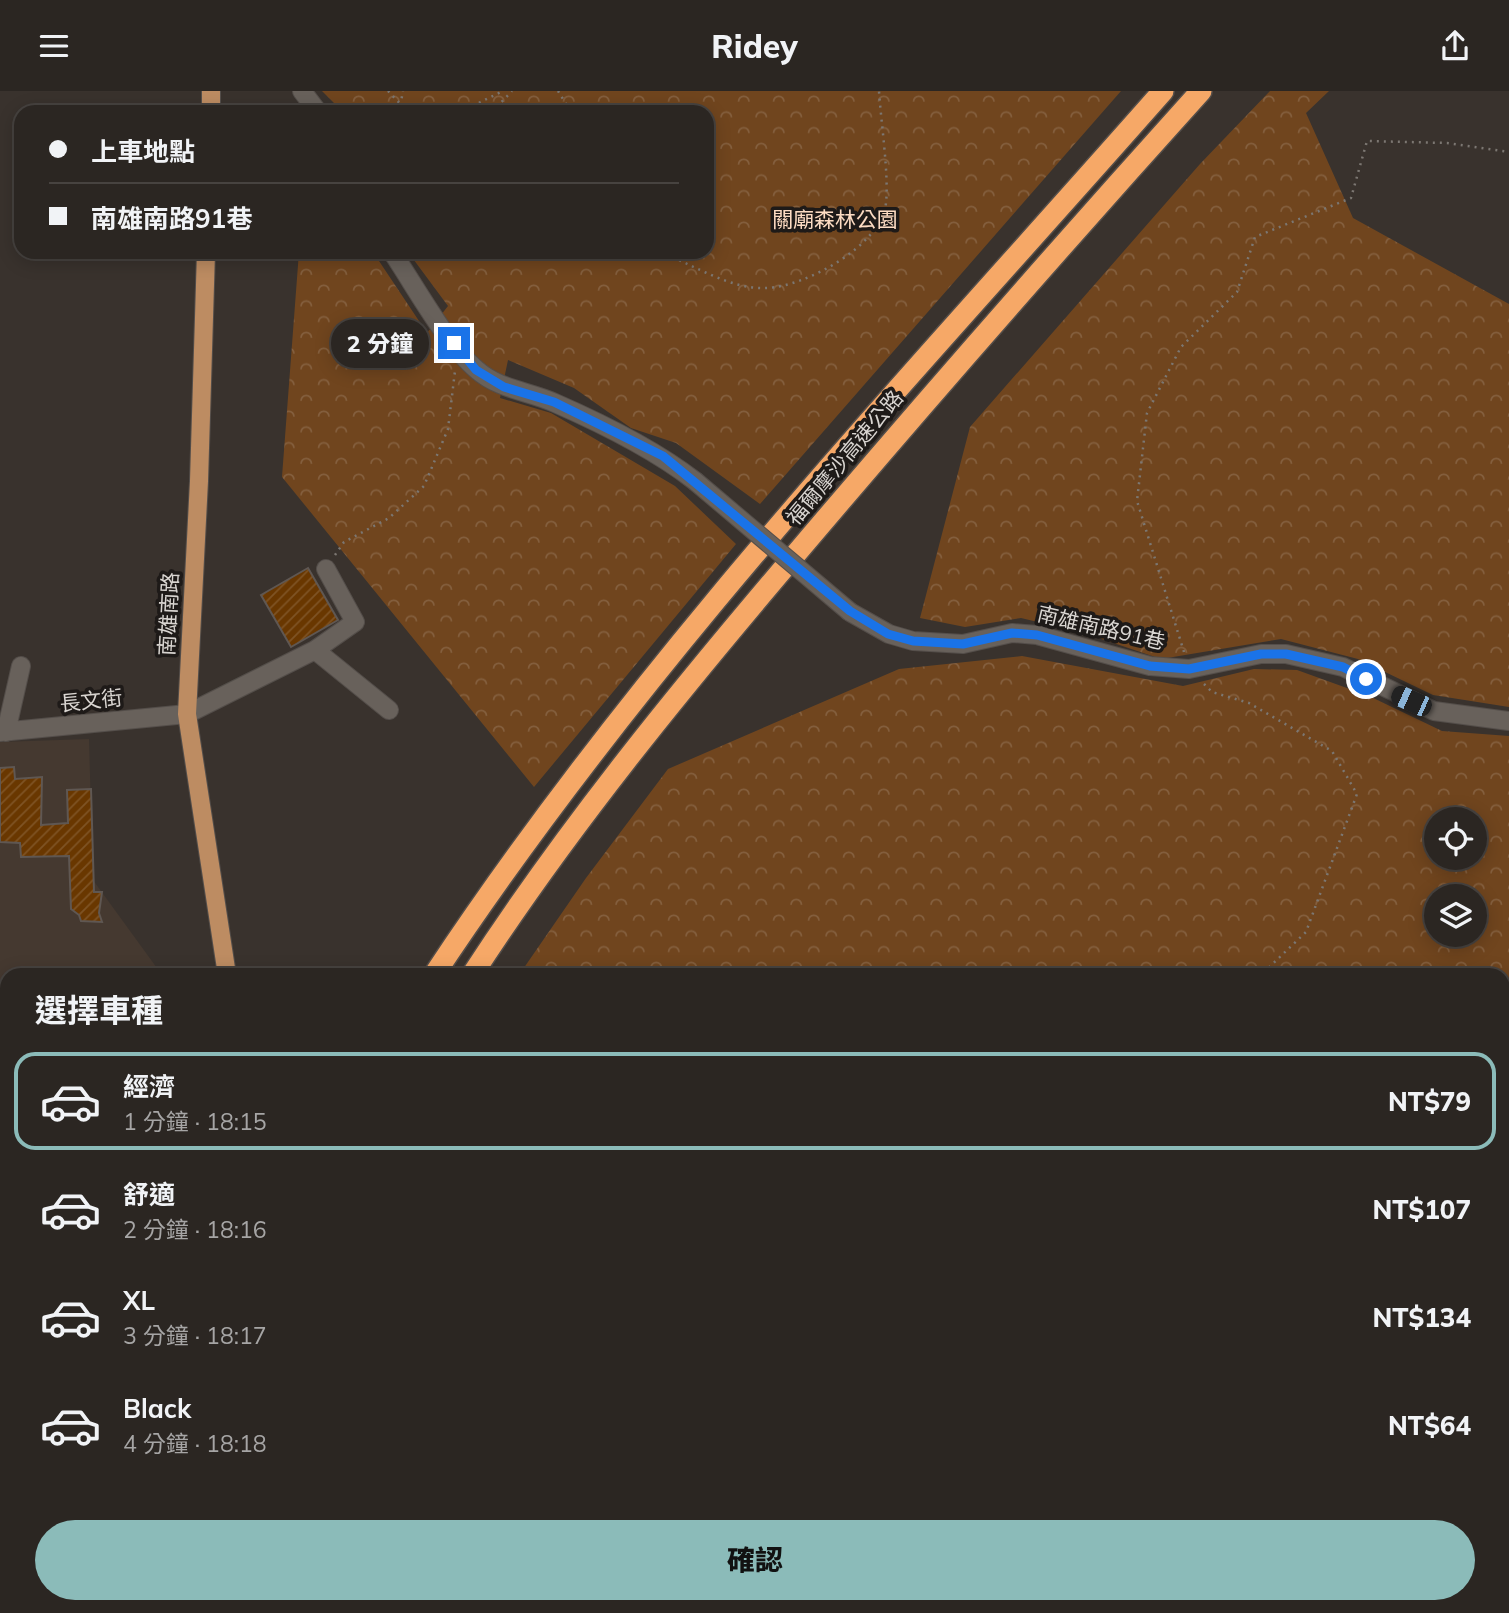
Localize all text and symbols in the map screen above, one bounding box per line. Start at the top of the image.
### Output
text: Ridey [711,26,798,66]
icon: menu [35,27,73,65]
icon: share [1436,27,1474,65]
text: 上車地點 [91,135,195,168]
text: 南雄南路91巷 [91,202,252,235]
park label: 關廟森林公園 [772,206,898,232]
callout: 2 分鐘 [332,319,430,367]
route end [438,327,470,359]
text: 2 分鐘 [347,329,413,358]
street label: 福爾摩沙高速公路 [780,385,908,530]
street label: 南雄南路 [153,571,183,657]
street label: 南雄南路91巷 [1035,600,1168,654]
route start [1350,663,1382,695]
car [1388,683,1435,719]
street label: 長文街 [58,684,124,716]
map controls [1424,807,1487,947]
button: locate [1424,807,1487,870]
button: layers [1424,884,1487,947]
text: 選擇車種 [35,990,163,1030]
icon: car [39,1070,102,1133]
text: 經濟 [123,1070,175,1103]
text: NT$79 [1388,1085,1471,1118]
text: 1 分鐘 · 18:15 [123,1107,267,1136]
icon: car [39,1178,102,1241]
text: 舒適 [123,1178,175,1211]
text: NT$107 [1373,1193,1471,1226]
text: 2 分鐘 · 18:16 [123,1215,267,1244]
text: XL [123,1284,155,1317]
icon: car [39,1286,102,1349]
text: NT$134 [1373,1301,1471,1334]
text: 3 分鐘 · 18:17 [123,1321,267,1350]
text: Black [123,1392,191,1425]
icon: car [39,1394,102,1457]
text: NT$64 [1388,1409,1471,1442]
text: 4 分鐘 · 18:18 [123,1429,267,1458]
button: 確認 [35,1520,1475,1600]

